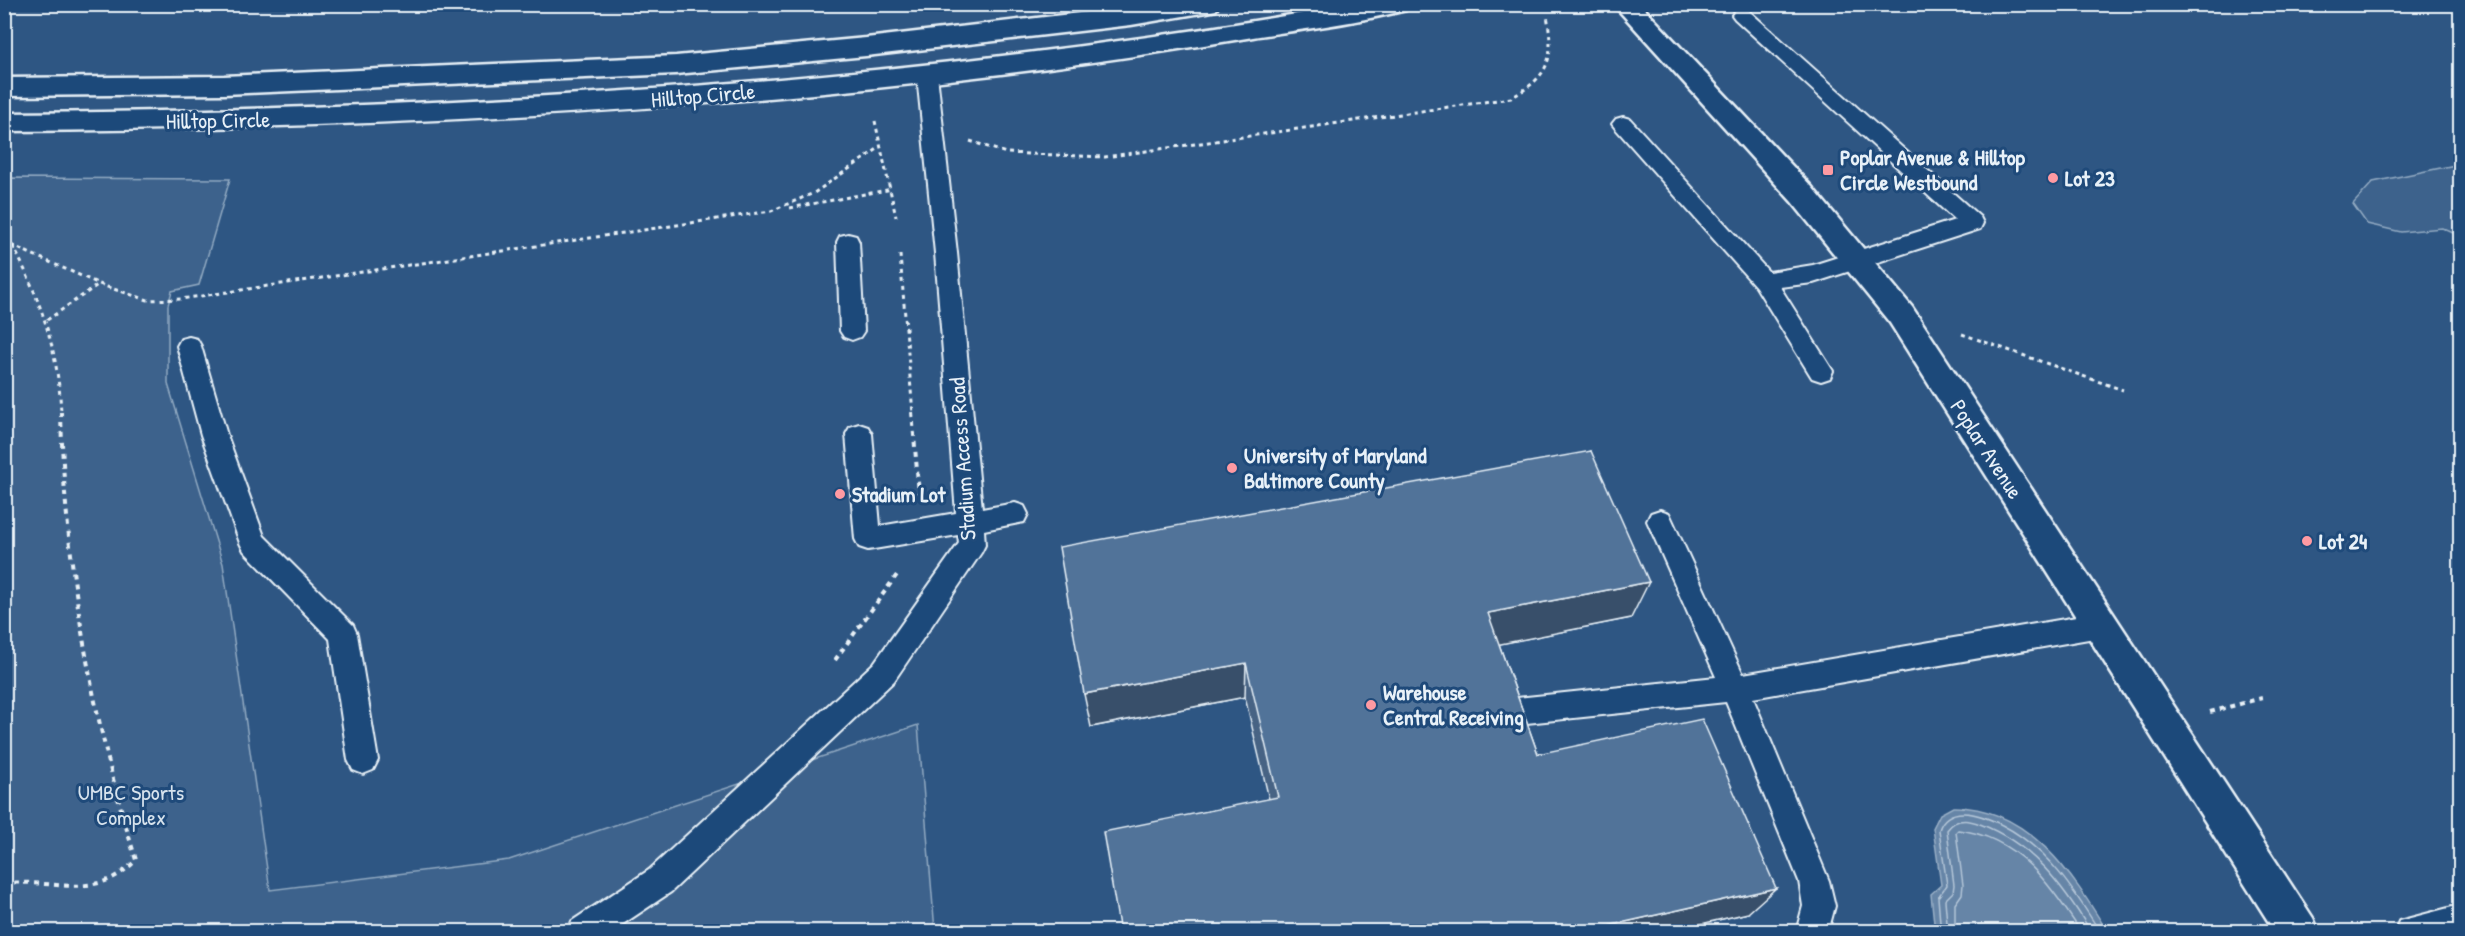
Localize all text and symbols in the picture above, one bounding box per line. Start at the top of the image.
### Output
street label: Hilltop Circle [650,75,756,114]
street label: Hilltop Circle [166,104,271,136]
place label: Poplar Avenue & Hilltop Circle Westbound [1840,142,2026,197]
marker: Poplar Avenue & Hilltop Circle Westbound [1821,163,1835,177]
place label: Lot 23 [2065,163,2115,193]
marker: Lot 23 [2046,171,2060,185]
street label: Stadium Access Road [941,376,983,541]
street label: Poplar Avenue [1944,394,2030,505]
place label: University of Maryland Baltimore County [1244,440,1427,496]
marker: University of Maryland Baltimore County [1225,461,1239,475]
place label: Stadium Lot [852,479,947,509]
marker: Stadium Lot [833,487,847,501]
place label: Lot 24 [2319,526,2367,556]
marker: Lot 24 [2300,534,2314,548]
place label: Warehouse Central Receiving [1383,677,1524,733]
marker: Warehouse Central Receiving [1364,698,1378,712]
park label: UMBC Sports Complex [78,777,184,832]

